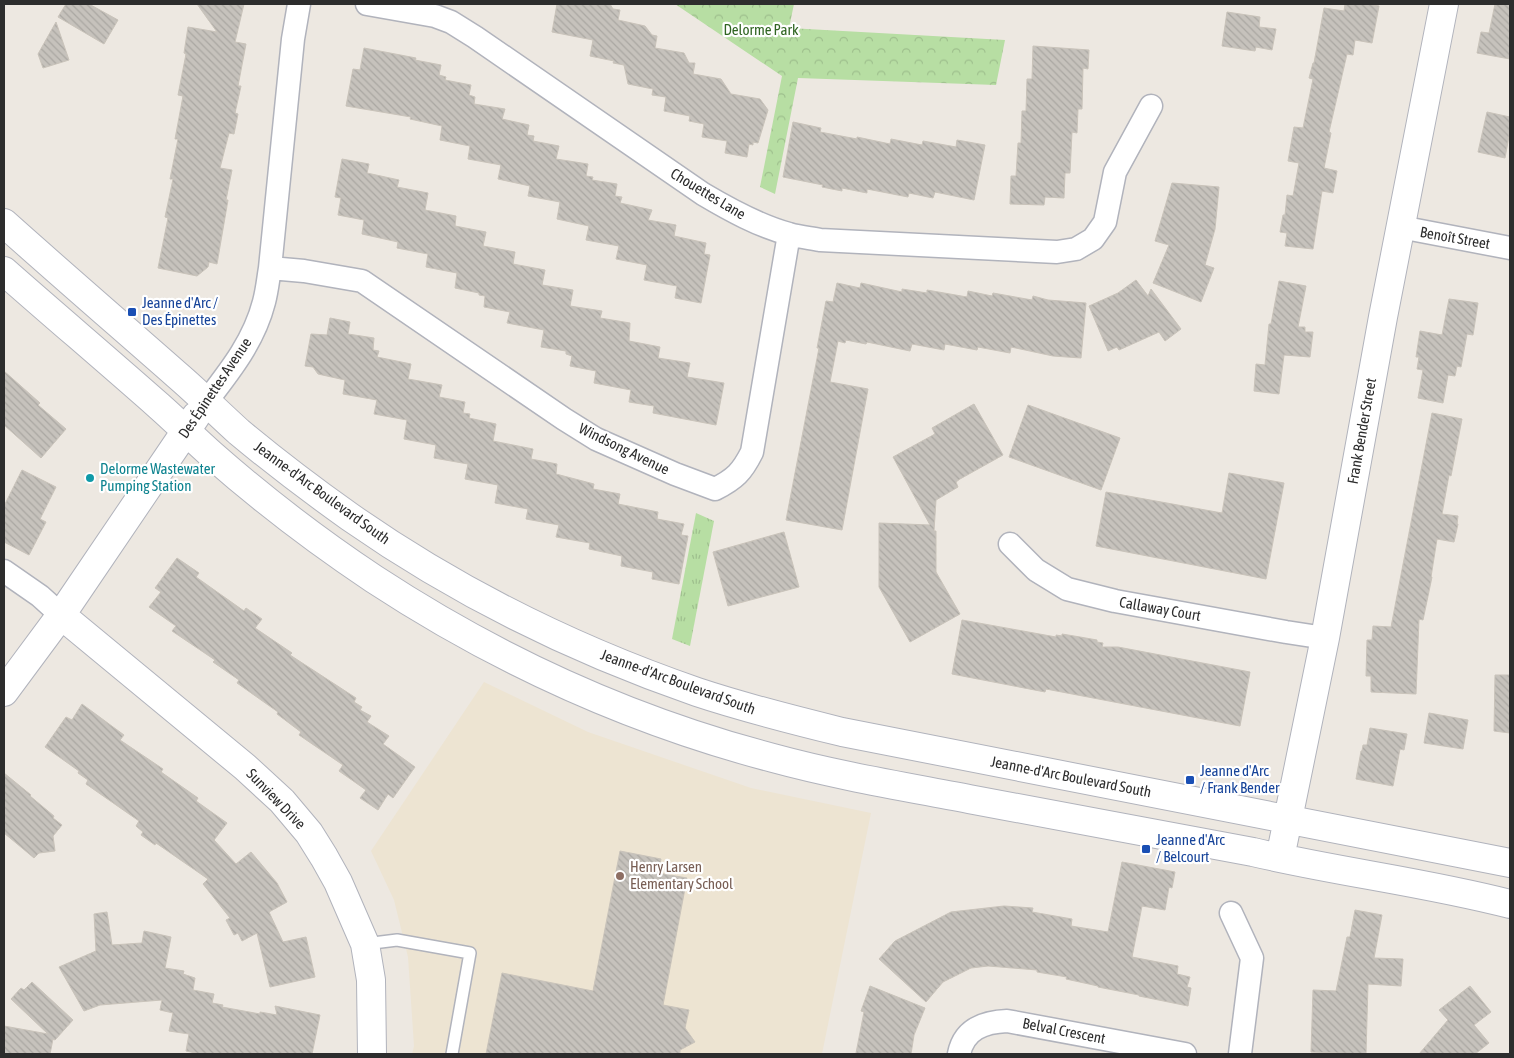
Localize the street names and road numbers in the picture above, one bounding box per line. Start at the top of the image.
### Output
street label: Chouettes Lane [668,164,749,223]
street label: Benoît Street [1419,223,1492,252]
street label: Des Épinettes Avenue [175,334,255,441]
street label: Frank Bender Street [1344,377,1379,485]
street label: Windsong Avenue [576,419,672,478]
street label: Jeanne-d'Arc Boulevard South [251,438,393,547]
street label: Callaway Court [1118,593,1202,624]
street label: Jeanne-d'Arc Boulevard South [599,646,758,717]
street label: Jeanne-d'Arc Boulevard South [989,753,1153,800]
street label: Sunview Drive [243,765,309,832]
street label: Belval Crescent [1021,1014,1107,1047]

